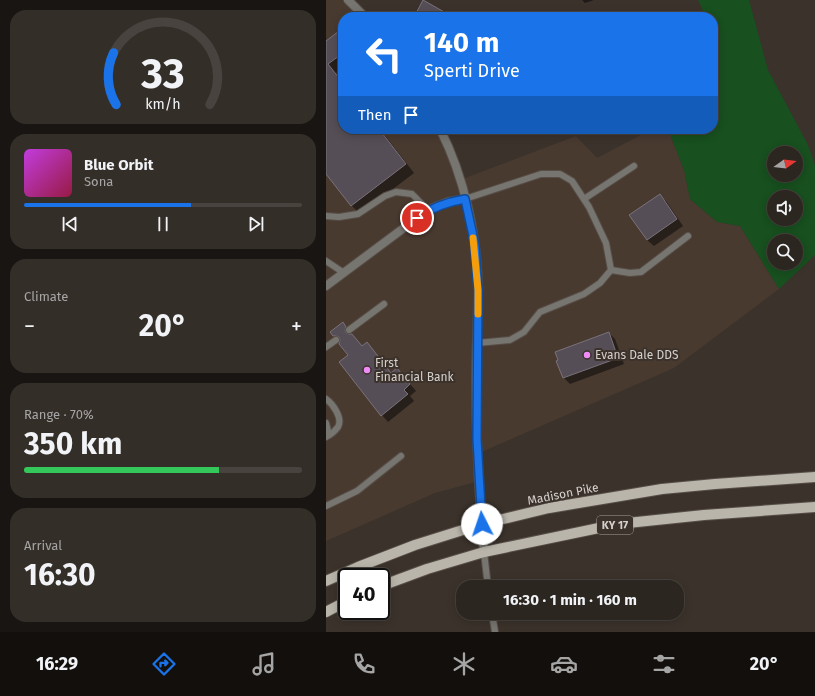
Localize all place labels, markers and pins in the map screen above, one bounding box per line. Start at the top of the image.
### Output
pin [400,201,434,235]
place label: Evans Dale DDS [595,348,679,362]
marker: Evans Dale DDS [582,350,592,360]
place label: First Financial Bank [375,356,455,384]
marker: First Financial Bank [362,365,372,375]

